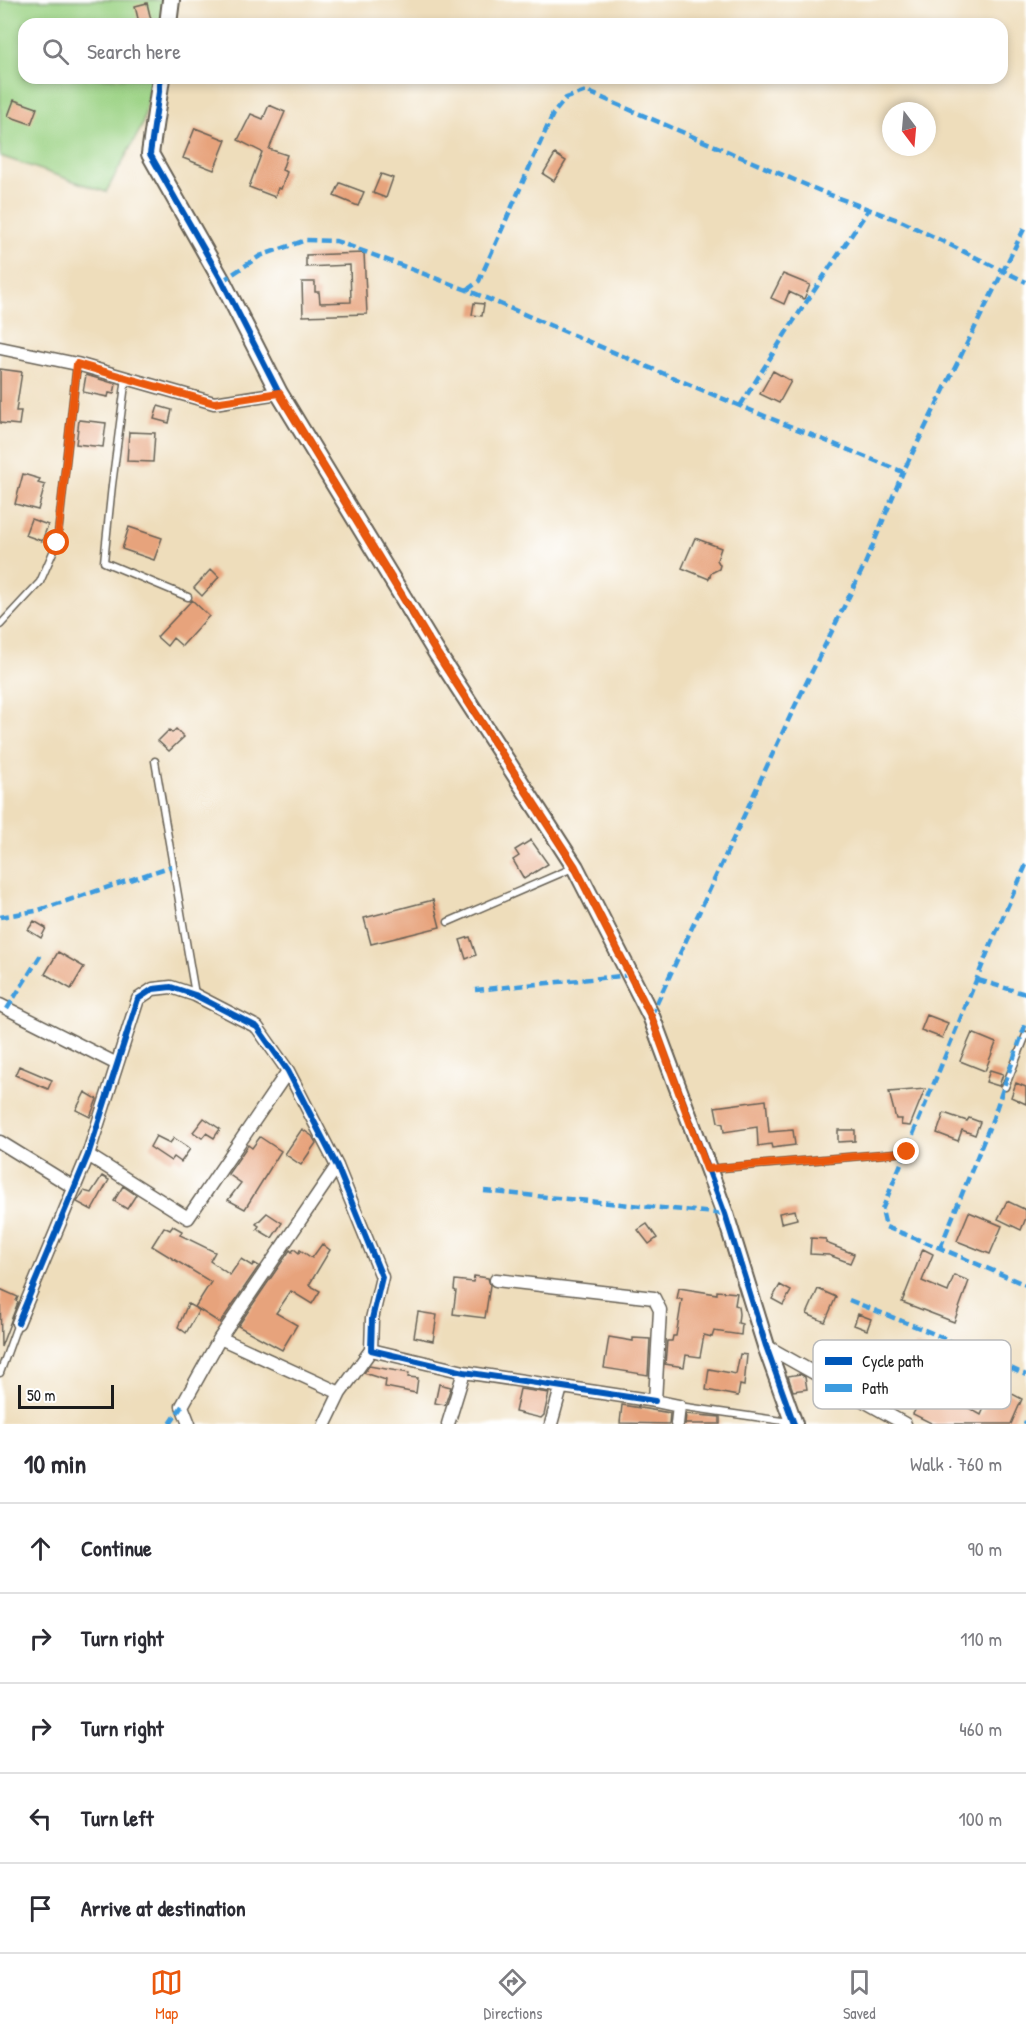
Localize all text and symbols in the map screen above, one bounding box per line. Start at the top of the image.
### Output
search box [18,18,1008,84]
icon: search [39,35,72,68]
text: Search here [87,36,181,66]
north arrow [882,102,936,156]
route start [43,529,69,555]
route end [893,1138,919,1164]
legend [813,1340,1011,1409]
text: Cycle path [862,1350,924,1372]
text: Path [862,1377,888,1399]
scale bar [18,1382,114,1410]
text: 50 m [27,1384,56,1406]
text: 10 min [24,1446,86,1481]
text: Walk · 760 m [910,1450,1002,1477]
icon: ahead [24,1532,57,1565]
text: Continue [81,1533,152,1563]
text: 90 m [968,1535,1002,1562]
icon: right [24,1622,57,1655]
text: Turn right [81,1623,164,1653]
text: 110 m [960,1625,1002,1652]
icon: right [24,1712,57,1745]
text: Turn right [81,1713,164,1743]
text: 460 m [959,1715,1002,1742]
icon: left [24,1802,57,1835]
text: Turn left [81,1803,154,1833]
text: 100 m [959,1805,1002,1832]
icon: arrive [24,1892,57,1925]
text: Arrive at destination [81,1893,246,1923]
tab: Map [150,1966,183,2024]
tab: Directions [484,1966,542,2024]
tab: Saved [843,1966,876,2024]

